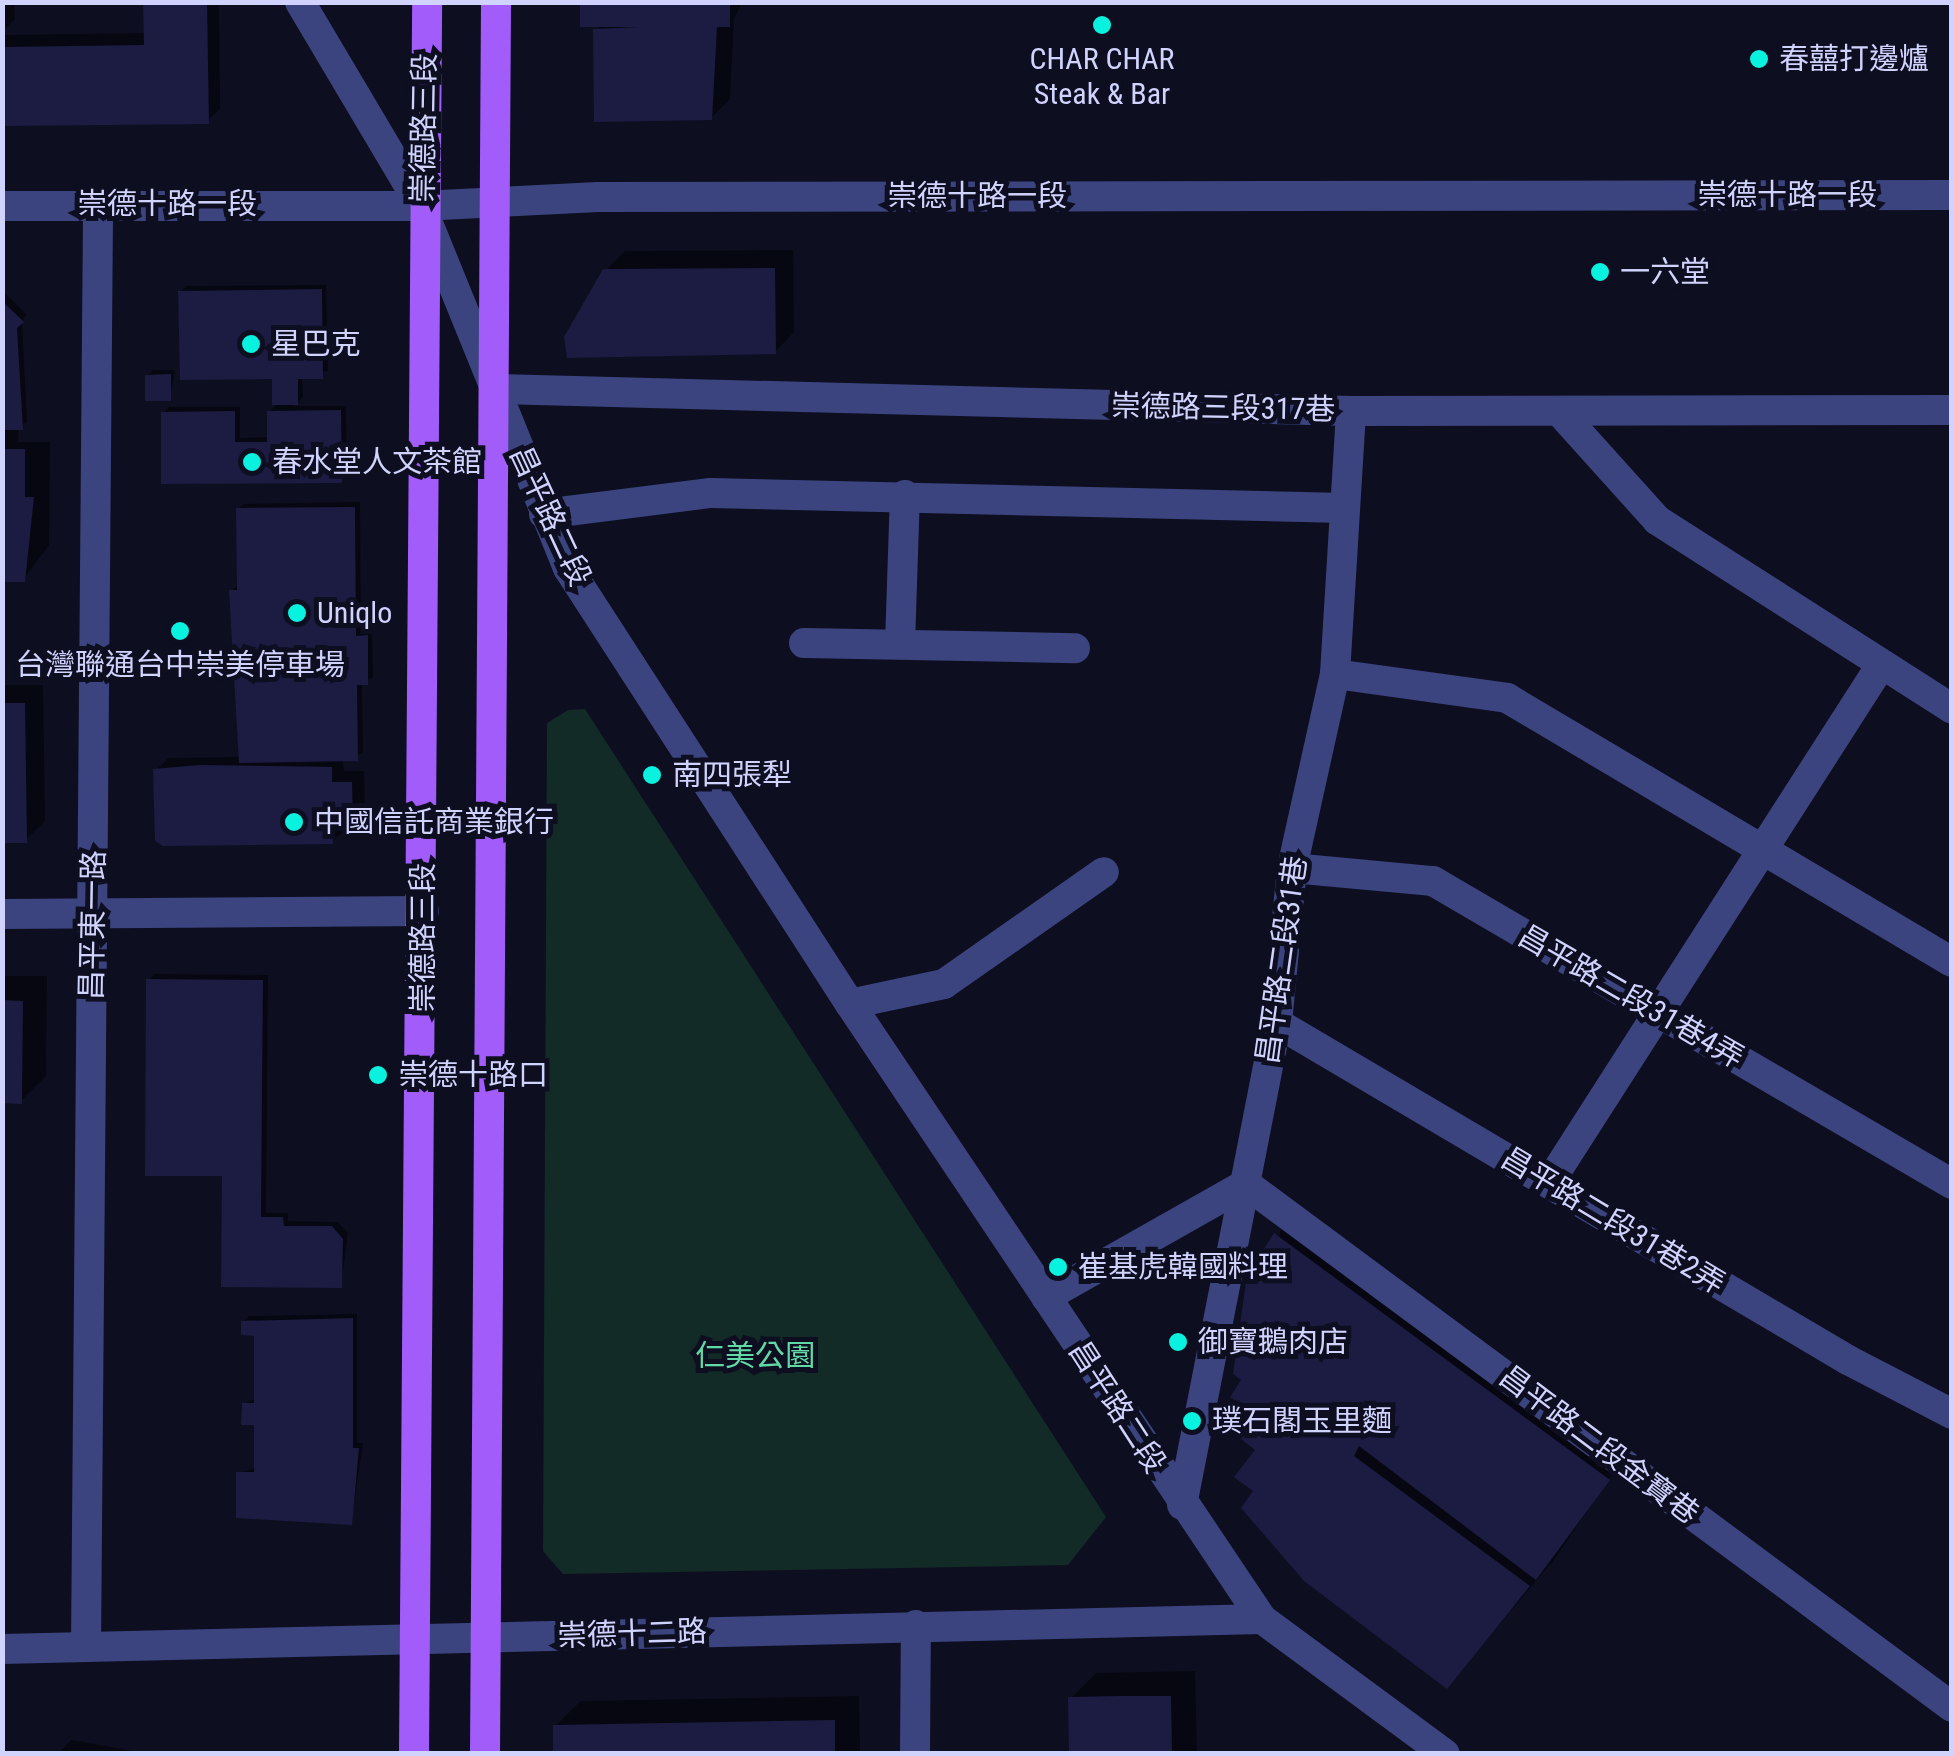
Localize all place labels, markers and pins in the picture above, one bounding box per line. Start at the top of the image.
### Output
marker: CHAR CHAR Steak & Bar [1091,14,1113,36]
place label: CHAR CHAR Steak & Bar [1029,41,1175,112]
place label: 春囍打邊爐 [1779,41,1929,77]
marker: 春囍打邊爐 [1748,48,1770,70]
place label: 一六堂 [1620,254,1710,290]
marker: 一六堂 [1589,261,1611,283]
place label: 星巴克 [271,326,361,362]
marker: 星巴克 [240,333,262,355]
place label: 春水堂人文茶館 [272,444,482,480]
marker: 春水堂人文茶館 [241,451,263,473]
place label: Uniqlo [317,595,392,631]
marker: Uniqlo [286,602,308,624]
marker: 台灣聯通台中崇美停車場 [169,620,191,642]
place label: 台灣聯通台中崇美停車場 [15,647,345,683]
place label: 南四張犁 [672,757,792,793]
marker: 南四張犁 [641,764,663,786]
place label: 中國信託商業銀行 [314,804,554,840]
marker: 中國信託商業銀行 [283,811,305,833]
place label: 崇德十路口 [398,1057,548,1093]
marker: 崇德十路口 [367,1064,389,1086]
place label: 崔基虎韓國料理 [1078,1249,1288,1285]
marker: 崔基虎韓國料理 [1047,1256,1069,1278]
place label: 御寶鵝肉店 [1198,1324,1348,1360]
marker: 御寶鵝肉店 [1167,1331,1189,1353]
place label: 璞石閣玉里麵 [1212,1403,1392,1439]
marker: 璞石閣玉里麵 [1181,1410,1203,1432]

